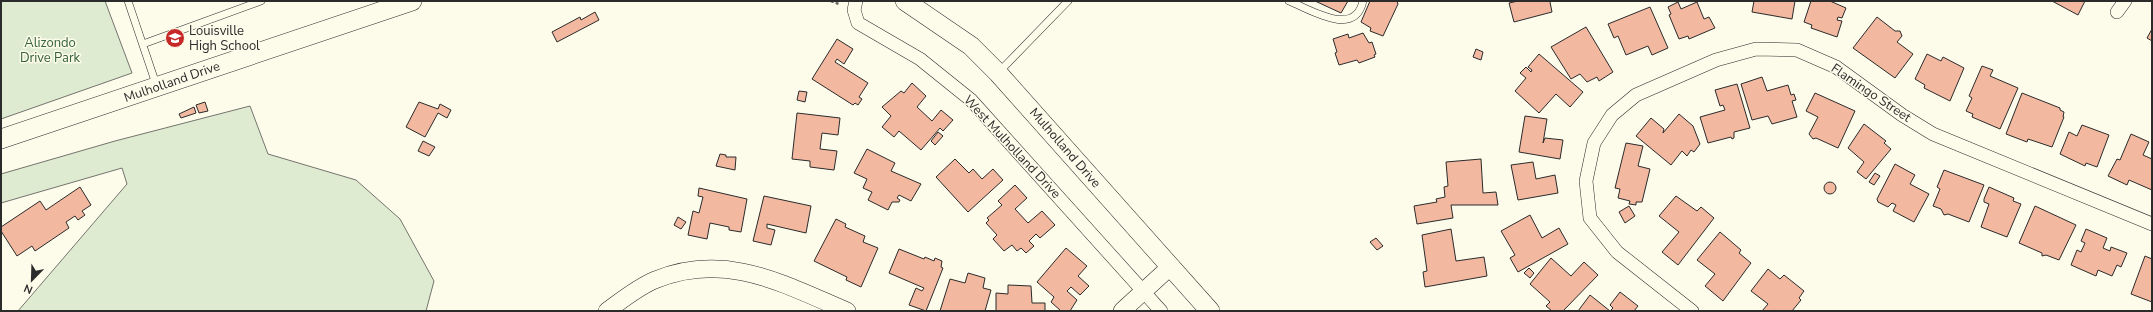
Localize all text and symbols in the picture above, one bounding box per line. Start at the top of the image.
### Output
place label: Louisville High School [189,22,260,55]
school or university icon: Louisville High School [164,27,186,49]
park label: Alizondo Drive Park [20,34,81,67]
street label: Mulholland Drive [122,57,223,107]
street label: Flamingo Street [1827,60,1915,127]
street label: West Mulholland Drive [960,92,1064,202]
street label: Mulholland Drive [1026,105,1104,191]
north arrow [12,260,52,300]
text: N [22,280,35,297]

